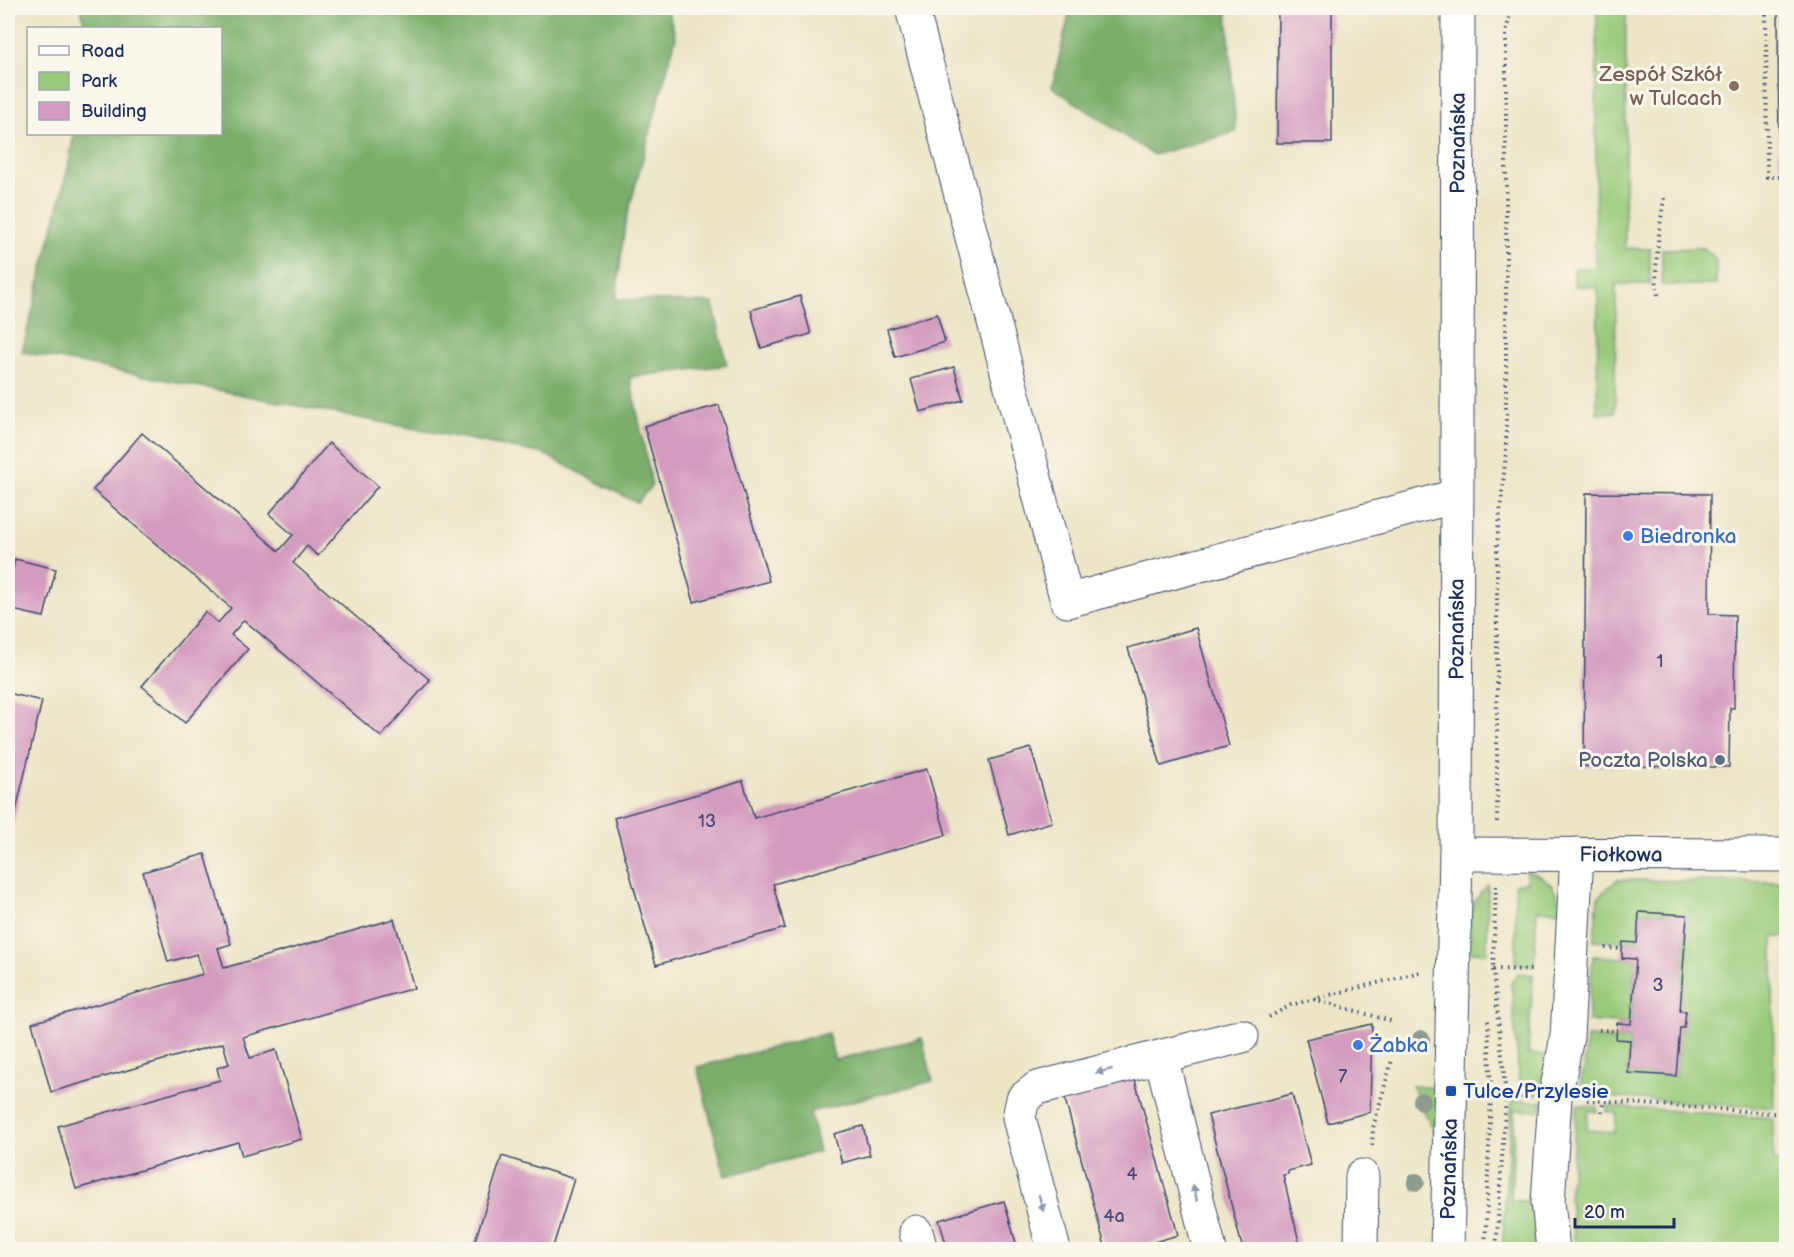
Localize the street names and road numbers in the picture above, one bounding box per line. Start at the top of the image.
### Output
street label: Poznańska [1446,92,1471,194]
street label: Poznańska [1444,578,1470,680]
street label: Fiołkowa [1579,842,1663,868]
street label: Poznańska [1436,1118,1463,1220]

